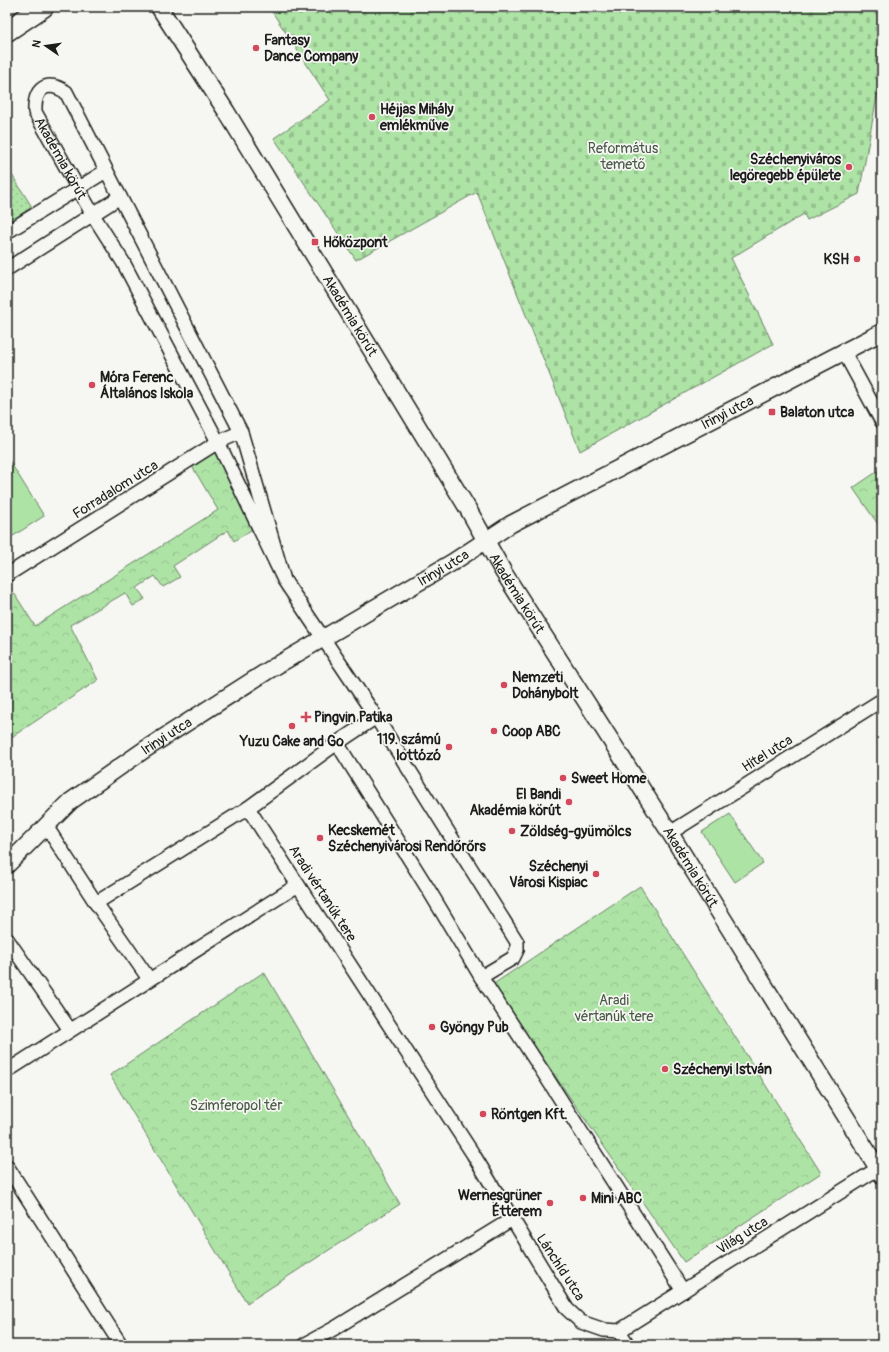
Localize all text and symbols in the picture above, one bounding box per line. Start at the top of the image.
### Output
north arrow [26,26,66,66]
place label: Fantasy Dance Company [264,32,358,65]
text: N [30,38,44,49]
marker: Fantasy Dance Company [251,43,261,53]
place label: Héjjas Mihály emlékműve [379,101,454,134]
marker: Héjjas Mihály emlékműve [367,112,377,122]
street label: Akadémia körút [31,114,91,203]
park label: Református temető [588,140,659,173]
place label: Széchenyiváros legöregebb épülete [730,151,842,184]
marker: Széchenyiváros legöregebb épülete [844,162,854,172]
place label: Hőközpont [323,234,388,251]
marker: Hőközpont [310,237,320,247]
place label: KSH [824,251,849,268]
marker: KSH [852,254,862,264]
street label: Akadémia körút [319,272,381,360]
place label: Móra Ferenc Általános Iskola [100,369,194,402]
marker: Móra Ferenc Általános Iskola [87,380,97,390]
street label: Irinyi utca [698,392,756,433]
place label: Balaton utca [780,404,855,421]
marker: Balaton utca [767,407,777,417]
street label: Forradalom utca [69,456,161,522]
street label: Irinyi utca [415,546,472,590]
street label: Akadémia körút [485,550,549,637]
place label: Nemzeti Dohánybolt [512,669,579,702]
marker: Nemzeti Dohánybolt [499,680,509,690]
place label: Pingvin Patika [314,709,393,726]
marker: Pingvin Patika [301,712,311,722]
street label: Irinyi utca [138,714,195,759]
marker: Yuzu Cake and Go [287,721,297,731]
place label: Coop ABC [502,723,561,740]
marker: Coop ABC [489,726,499,736]
place label: 119. számú lottózó [377,731,441,764]
street label: Hitel utca [739,731,796,776]
place label: Yuzu Cake and Go [239,733,344,750]
marker: 119. számú lottózó [444,742,454,752]
place label: Sweet Home [571,770,647,787]
marker: Sweet Home [558,773,568,783]
place label: El Bandi Akadémia körút [469,786,561,819]
marker: El Bandi Akadémia körút [564,797,574,807]
place label: Kecskemét Széchenyivárosi Rendőrőrs [328,822,486,855]
place label: Zöldség-gyümölcs [520,823,632,840]
street label: Akadémia körút [659,823,722,911]
marker: Zöldség-gyümölcs [507,826,517,836]
marker: Kecskemét Széchenyivárosi Rendőrőrs [315,833,325,843]
street label: Aradi vértanúk tere [285,842,360,945]
place label: Széchenyi Városi Kispiac [509,858,588,891]
marker: Széchenyi Városi Kispiac [591,869,601,879]
park label: Aradi vértanúk tere [574,992,653,1025]
place label: Gyöngy Pub [440,1019,509,1036]
marker: Gyöngy Pub [427,1022,437,1032]
place label: Széchenyi István [673,1061,772,1078]
marker: Széchenyi István [660,1064,670,1074]
park label: Szimferopol tér [190,1097,282,1114]
place label: Röntgen Kft. [491,1106,568,1123]
marker: Röntgen Kft. [478,1109,488,1119]
place label: Wernesgrüner Étterem [458,1187,543,1220]
place label: Mini ABC [591,1190,643,1207]
marker: Mini ABC [578,1193,588,1203]
marker: Wernesgrüner Étterem [545,1198,555,1208]
street label: Világ utca [714,1213,771,1258]
street label: Lánchíd utca [533,1231,588,1304]

